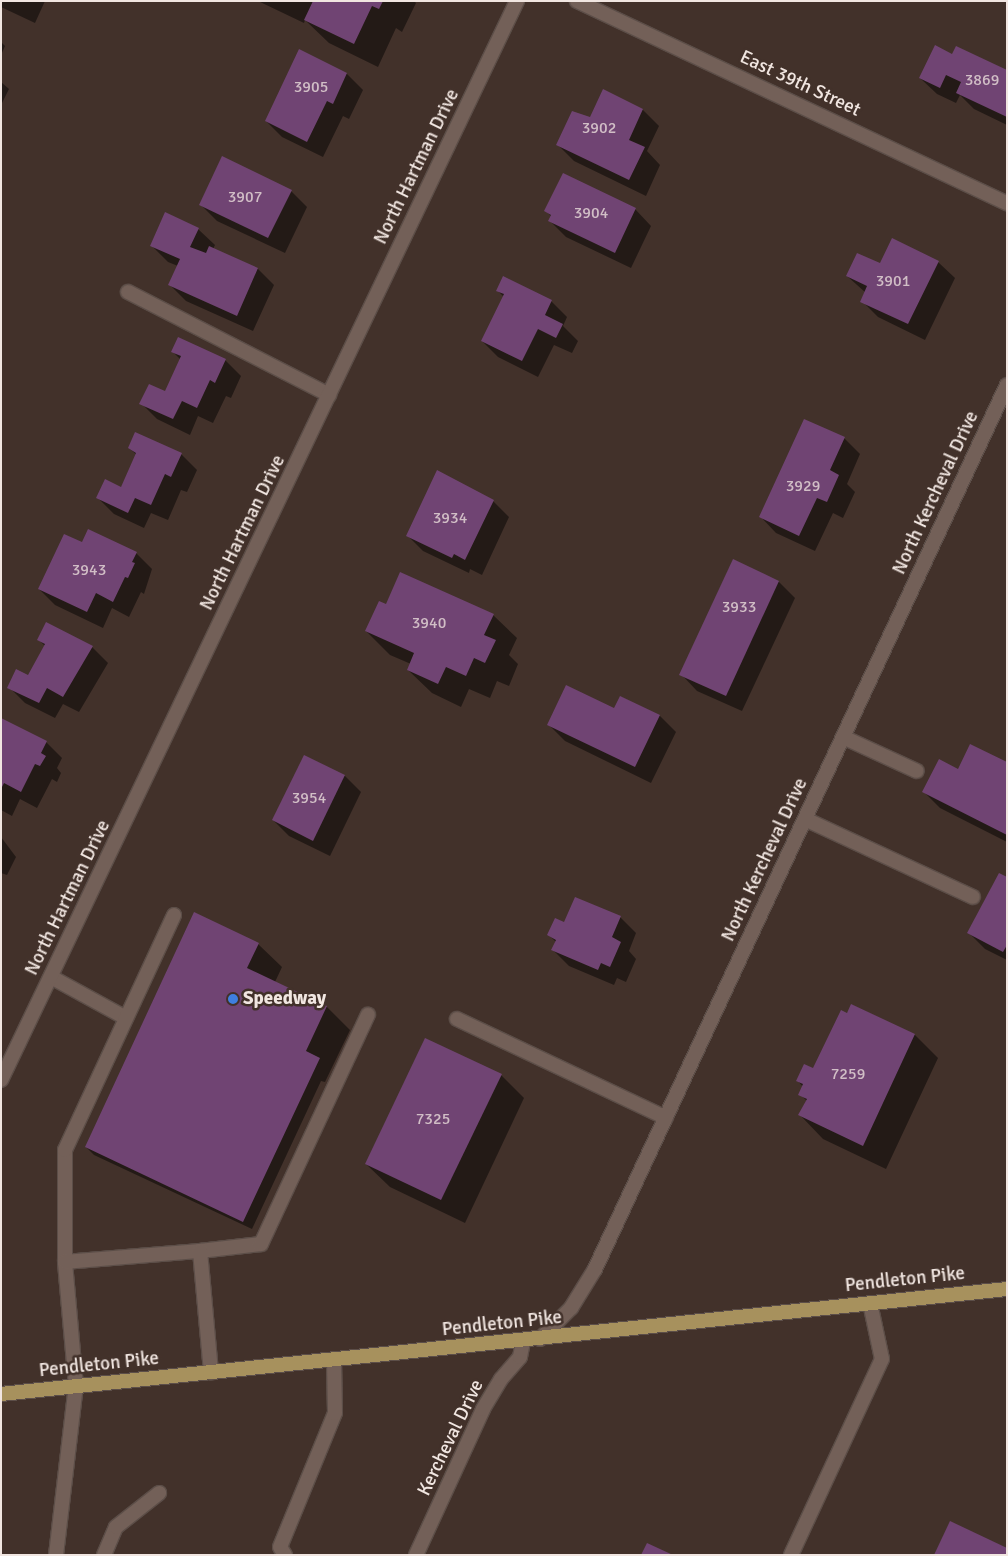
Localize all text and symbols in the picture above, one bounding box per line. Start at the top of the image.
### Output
street label: East 39th Street [736,46,864,122]
house number: 3869 [965,70,999,90]
house number: 3905 [294,77,328,97]
street label: North Hartman Drive [370,86,464,248]
house number: 3902 [582,118,616,138]
house number: 3907 [228,187,262,207]
house number: 3904 [574,203,608,223]
house number: 3901 [876,271,910,291]
street label: North Kercheval Drive [888,408,984,578]
street label: North Hartman Drive [196,452,290,614]
house number: 3929 [786,476,820,496]
house number: 3934 [433,508,467,528]
house number: 3943 [72,560,106,580]
house number: 3933 [722,597,756,617]
house number: 3940 [412,613,446,633]
street label: North Kercheval Drive [717,775,813,945]
house number: 3954 [292,788,326,808]
street label: North Hartman Drive [21,817,115,979]
place label: Speedway [243,988,326,1010]
marker: Speedway [227,993,239,1005]
house number: 7259 [831,1064,865,1084]
house number: 7325 [416,1109,450,1129]
street label: Pendleton Pike [844,1262,966,1298]
street label: Pendleton Pike [441,1306,563,1342]
street label: Pendleton Pike [38,1347,160,1383]
street label: Kercheval Drive [413,1376,489,1500]

